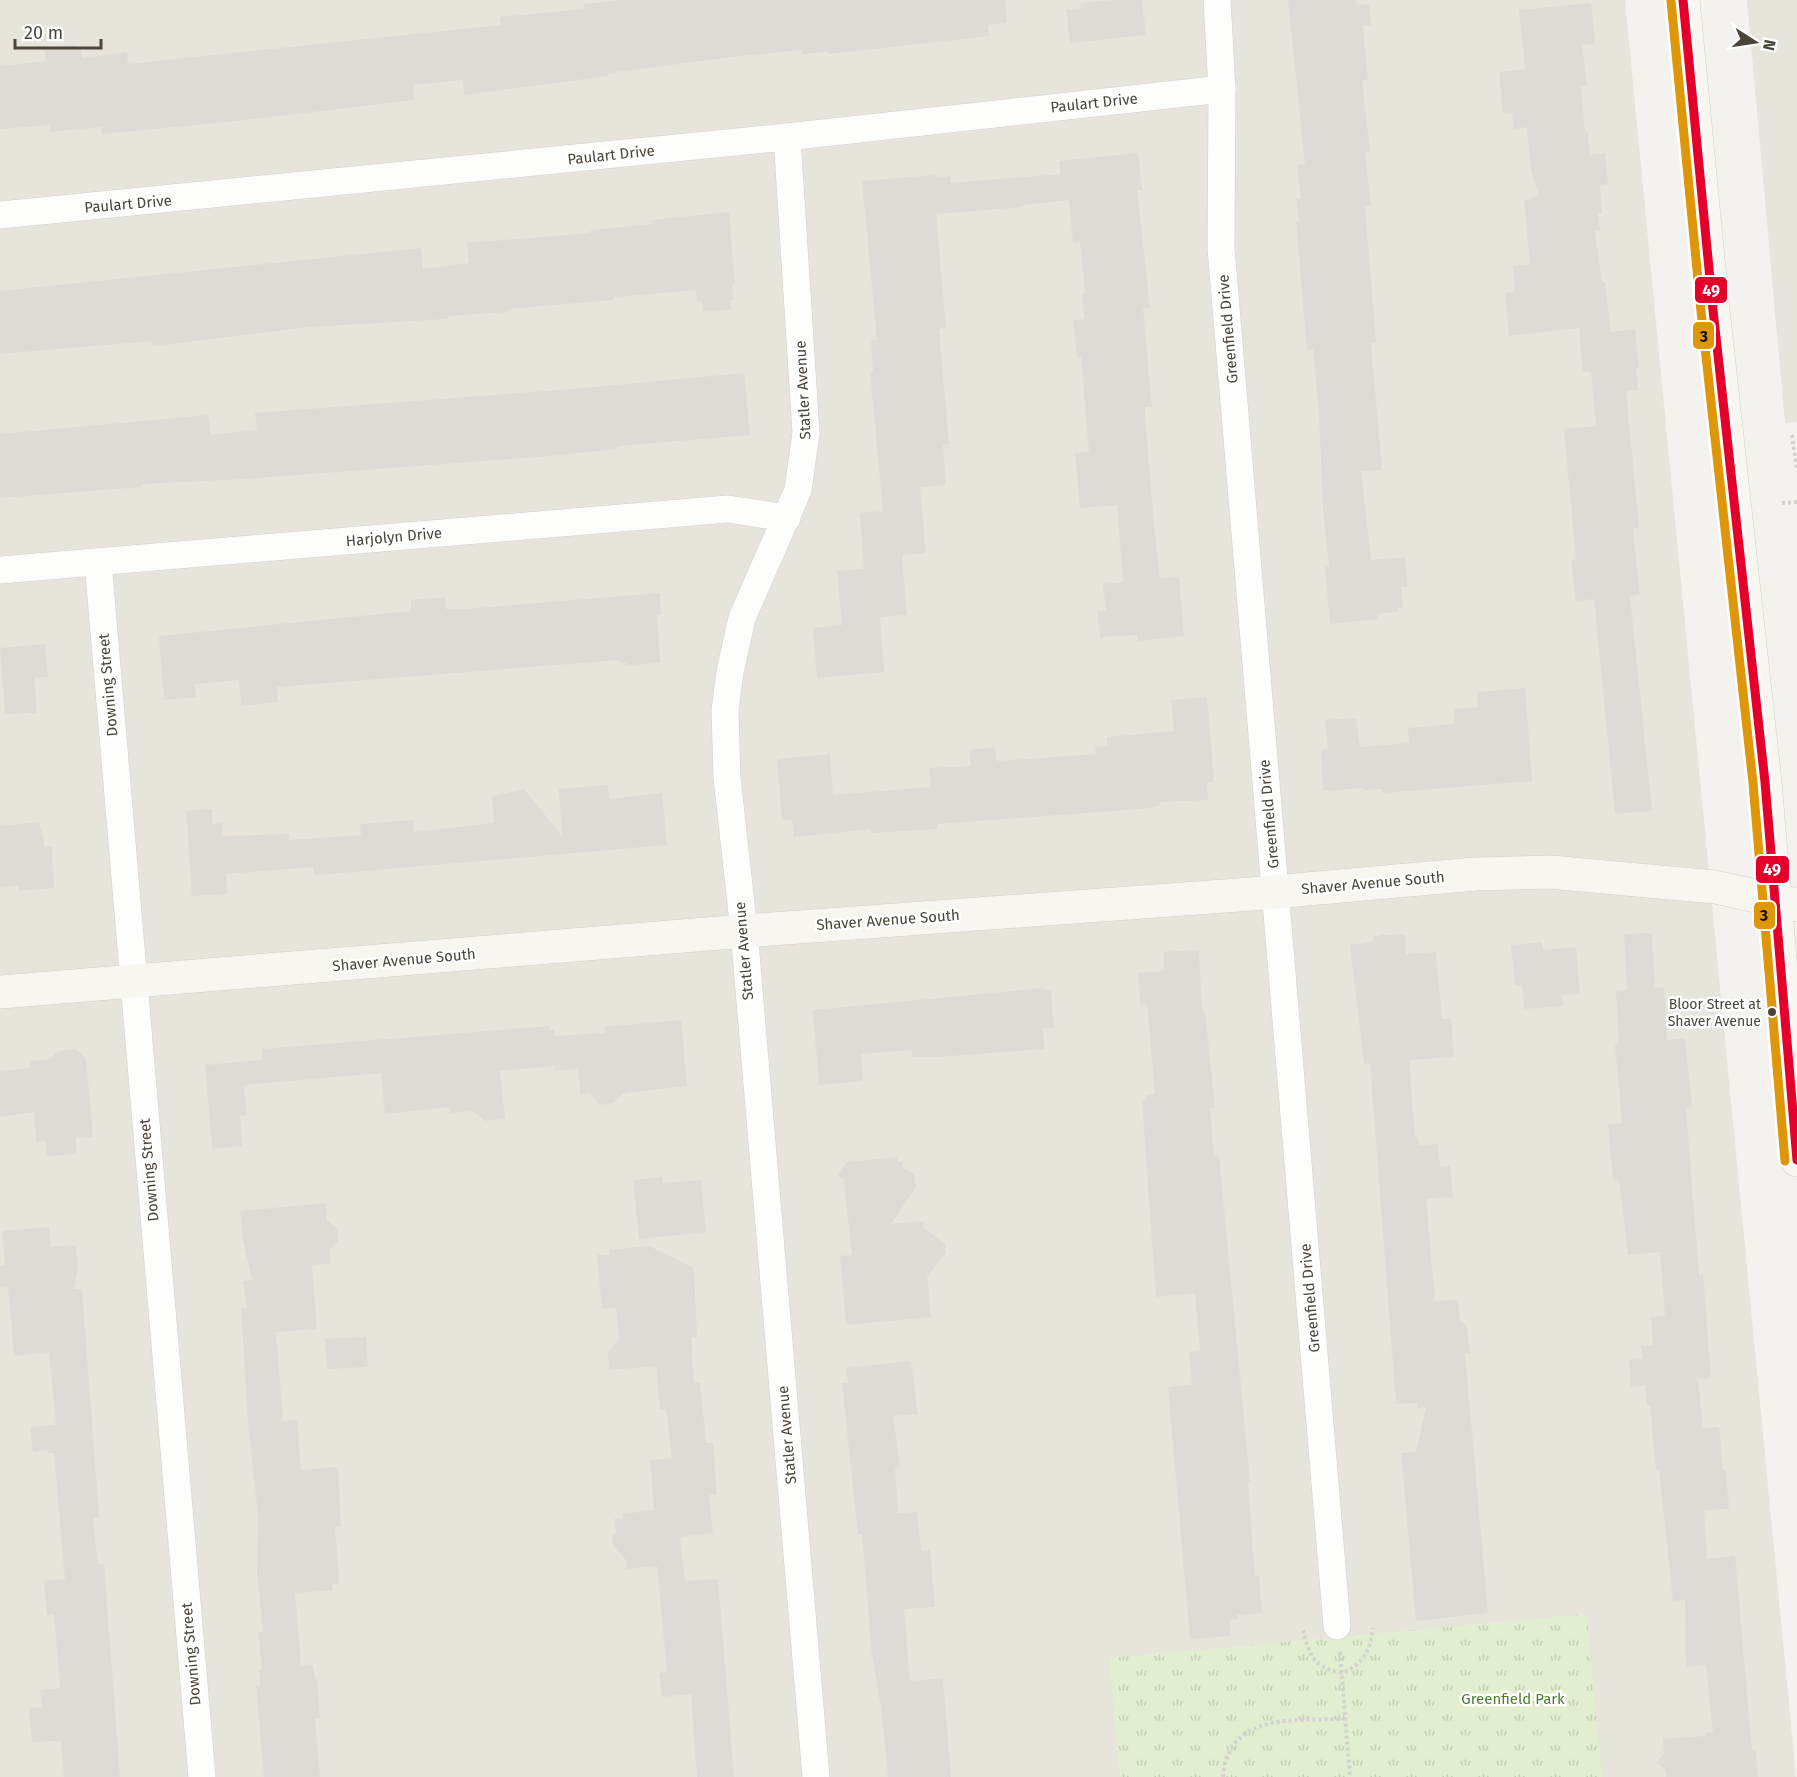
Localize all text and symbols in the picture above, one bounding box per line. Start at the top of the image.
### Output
scale bar [15,12,100,50]
north arrow [1725,12,1785,72]
text: 20 m [24,22,63,44]
text: N [1759,38,1780,52]
street label: Paulart Drive [1049,89,1139,117]
street label: Paulart Drive [566,141,656,169]
street label: Paulart Drive [84,191,172,217]
street label: Greenfield Drive [1214,274,1242,384]
line badge: 49 [1694,276,1728,304]
text: 49 [1702,281,1720,300]
line badge: 3 [1692,321,1715,350]
text: 3 [1699,327,1708,346]
street label: Statler Avenue [791,340,815,440]
street label: Harjolyn Drive [345,524,443,550]
street label: Downing Street [94,632,121,737]
street label: Greenfield Drive [1255,759,1283,869]
line badge: 49 [1755,855,1790,884]
text: 49 [1763,860,1781,879]
street label: Shaver Avenue South [1301,868,1445,898]
street label: Statler Avenue [731,901,757,1001]
line badge: 3 [1753,901,1776,930]
street label: Shaver Avenue South [816,906,960,934]
text: 3 [1759,906,1768,925]
street label: Shaver Avenue South [332,945,476,975]
place label: Bloor Street at Shaver Avenue [1668,996,1762,1030]
marker: Bloor Street at Shaver Avenue [1766,1006,1778,1018]
street label: Downing Street [135,1117,162,1222]
street label: Greenfield Drive [1296,1243,1324,1353]
street label: Statler Avenue [774,1385,800,1485]
street label: Downing Street [177,1601,204,1706]
park label: Greenfield Park [1461,1690,1565,1708]

